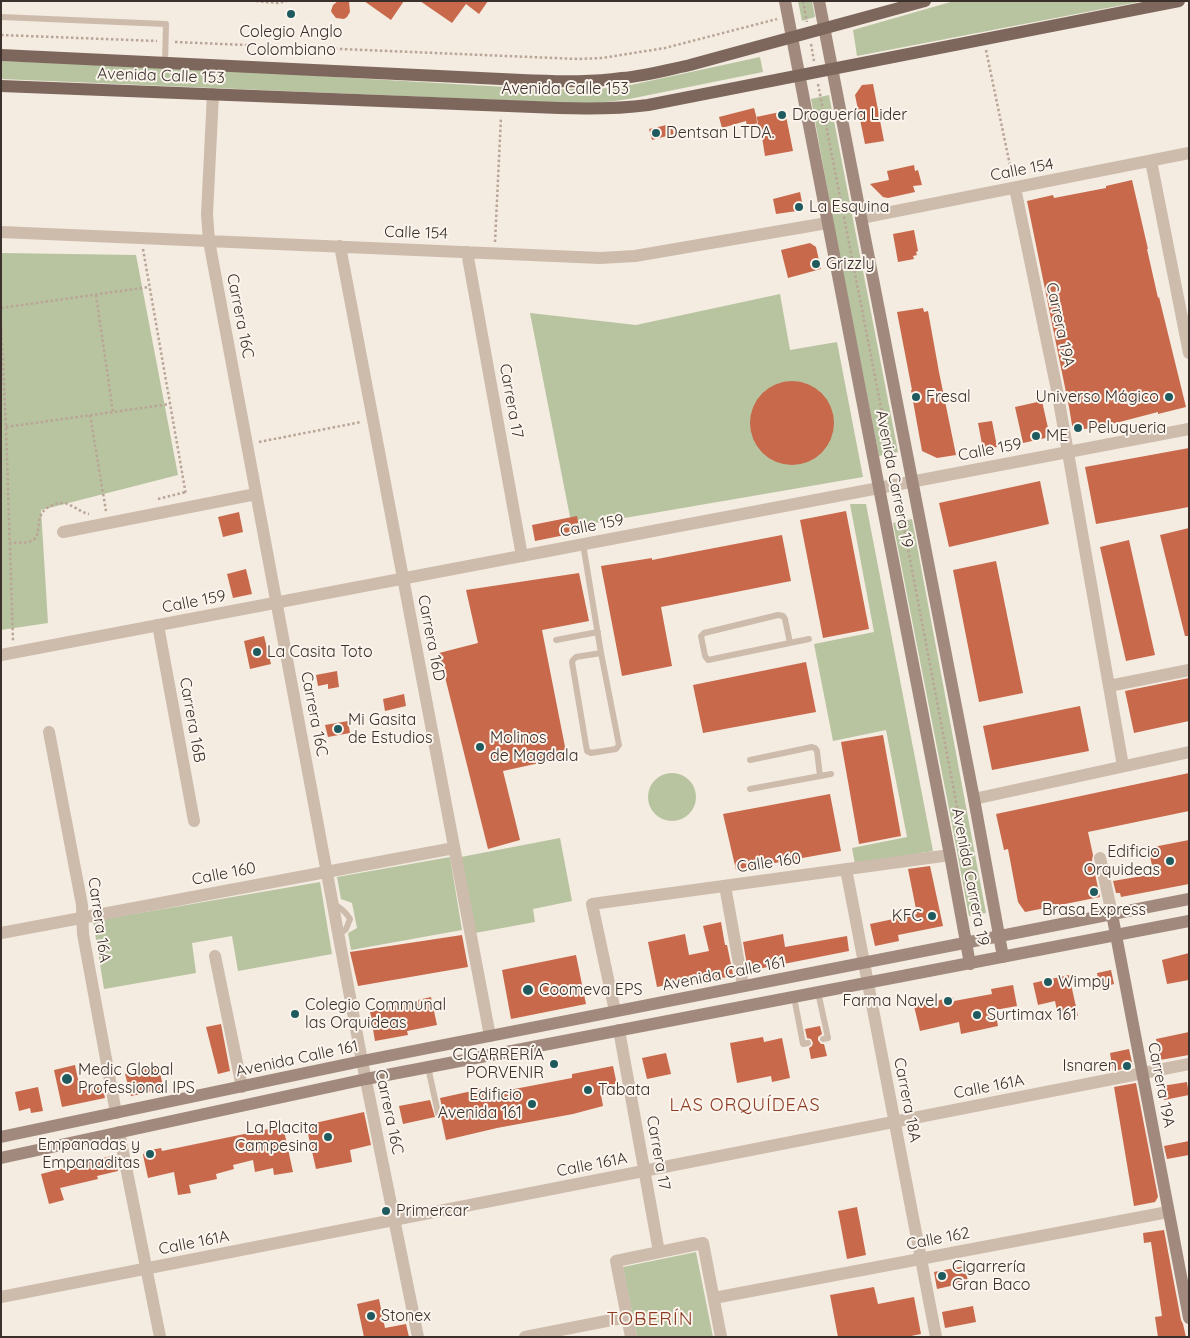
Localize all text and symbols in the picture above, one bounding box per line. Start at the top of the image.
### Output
marker: Colegio Anglo Colombiano [285,8,297,20]
place label: Colegio Anglo Colombiano [240,22,342,60]
street label: Avenida Calle 153 [97,64,225,88]
street label: Avenida Calle 153 [501,79,629,99]
place label: Droguería Lider [792,105,907,125]
marker: Droguería Lider [776,109,788,121]
place label: Dentsan LTDA. [666,123,775,143]
marker: Dentsan LTDA. [650,127,662,139]
street label: Calle 154 [989,154,1055,186]
place label: La Esquina [809,197,889,217]
marker: La Esquina [793,201,805,213]
street label: Calle 154 [384,222,448,244]
place label: Grizzly [826,254,875,274]
marker: Grizzly [810,258,822,270]
street label: Carrera 16C [222,272,258,360]
street label: Carrera 19A [1042,281,1078,369]
street label: Carrera 17 [495,362,527,440]
place label: Fresal [926,387,971,407]
place label: Universo Mágico [1036,387,1159,407]
marker: Fresal [910,391,922,403]
marker: Universo Mágico [1163,391,1175,403]
street label: Avenida Carrera 19 [871,409,917,549]
place label: Peluqueria [1088,418,1166,438]
marker: Peluqueria [1072,422,1084,434]
place label: ME [1046,426,1068,446]
marker: ME [1030,430,1042,442]
street label: Calle 159 [957,434,1023,466]
street label: Calle 159 [559,510,625,542]
street label: Calle 159 [161,586,227,618]
street label: Carrera 16D [413,593,449,683]
place label: La Casita Toto [267,642,373,662]
marker: La Casita Toto [251,646,263,658]
street label: Carrera 16C [296,670,332,758]
street label: Carrera 16B [175,676,209,764]
place label: Mi Gasita de Estudios [348,710,433,748]
marker: Mi Gasita de Estudios [332,723,344,735]
place label: Molinos de Magdala [490,728,578,766]
marker: Molinos de Magdala [474,741,486,753]
street label: Avenida Carrera 19 [947,807,993,947]
place label: Edificio Orquideas [1084,842,1160,880]
street label: Calle 160 [736,849,802,877]
marker: Edificio Orquideas [1164,855,1176,867]
street label: Calle 160 [190,858,258,890]
street label: Carrera 16A [84,876,114,964]
marker: Brasa Express [1088,886,1100,898]
place label: Brasa Express [1042,900,1146,920]
place label: KFC [892,906,922,926]
marker: KFC [926,910,938,922]
street label: Avenida Calle 161 [661,953,787,995]
place label: Wimpy [1058,972,1110,992]
marker: Wimpy [1042,976,1054,988]
place label: Coomeva EPS [539,980,642,1000]
marker: Coomeva EPS [521,983,535,997]
place label: Farma Navel [842,991,938,1011]
place label: Colegio Communal las Orquideas [305,995,446,1033]
marker: Farma Navel [942,995,954,1007]
place label: Surtimax 161 [987,1005,1077,1025]
marker: Colegio Communal las Orquideas [289,1008,301,1020]
marker: Surtimax 161 [971,1009,983,1021]
street label: Avenida Calle 161 [234,1037,360,1081]
street label: Carrera 19A [1143,1041,1179,1129]
place label: CIGARRERÍA PORVENIR [452,1045,544,1083]
street label: Carrera 18A [889,1056,925,1144]
place label: Isnaren [1062,1056,1117,1076]
marker: CIGARRERÍA PORVENIR [548,1058,560,1070]
place label: Medic Global Professional IPS [78,1060,195,1098]
marker: Isnaren [1121,1060,1133,1072]
street label: Carrera 16C [371,1068,407,1156]
street label: Calle 161A [952,1071,1026,1103]
marker: Medic Global Professional IPS [60,1072,74,1086]
place label: Tabata [598,1080,650,1100]
marker: Tabata [582,1084,594,1096]
place label: Edificio Avenida 161 [438,1085,522,1123]
district label: LAS ORQUÍDEAS [668,1095,822,1117]
marker: Edificio Avenida 161 [526,1098,538,1110]
street label: Carrera 17 [642,1114,674,1192]
place label: La Placita Campesina [235,1118,318,1156]
marker: La Placita Campesina [322,1131,334,1143]
place label: Empanadas y Empanaditas [38,1135,140,1173]
marker: Empanadas y Empanaditas [144,1148,156,1160]
street label: Calle 161A [555,1149,629,1181]
place label: Primercar [396,1201,469,1221]
marker: Primercar [380,1205,392,1217]
street label: Calle 162 [905,1223,971,1255]
street label: Calle 161A [157,1227,231,1259]
place label: Cigarrería Gran Baco [952,1257,1030,1295]
marker: Cigarrería Gran Baco [936,1270,948,1282]
place label: Stonex [381,1306,431,1326]
district label: TOBERÍN [606,1308,694,1330]
marker: Stonex [365,1310,377,1322]

